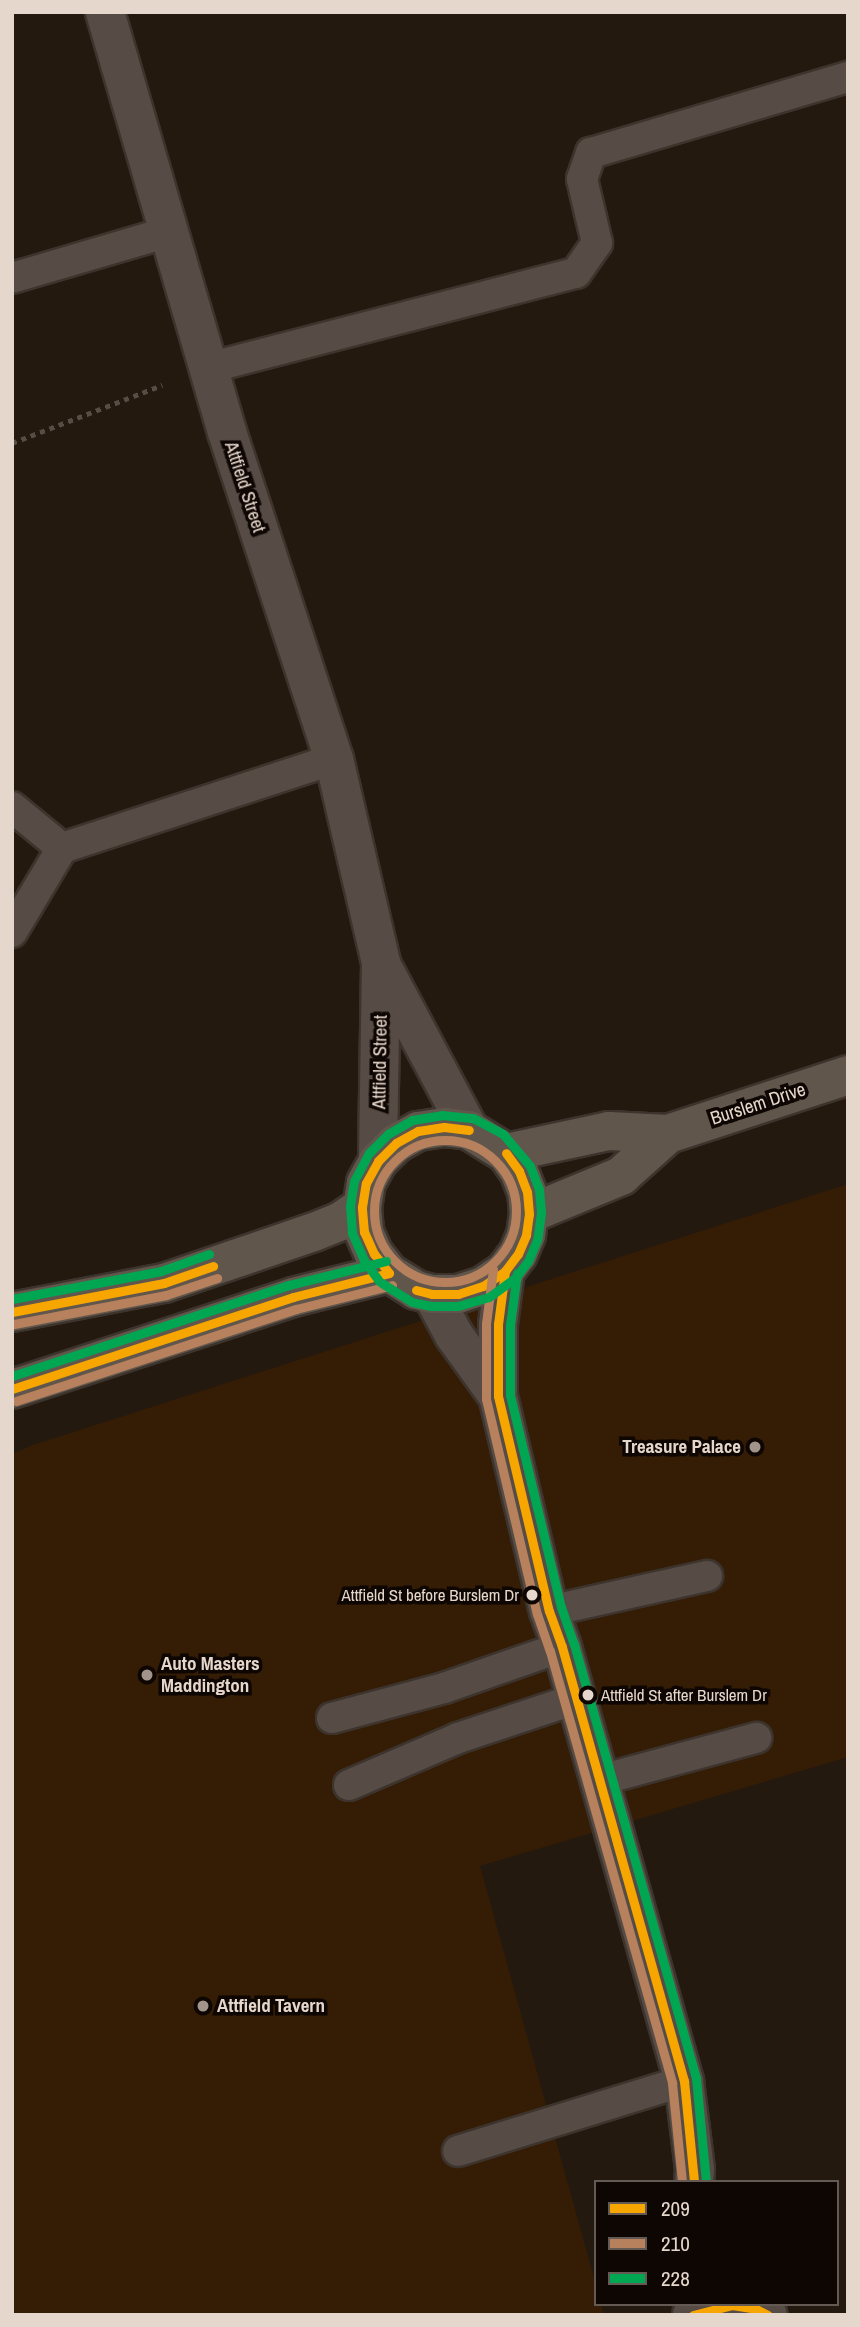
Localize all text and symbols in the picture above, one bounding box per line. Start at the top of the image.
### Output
street label: Attfield Street [220,439,270,535]
street label: Attfield Street [368,1015,392,1109]
street label: Burslem Drive [708,1078,808,1130]
place label: Treasure Palace [622,1436,741,1458]
marker: Treasure Palace [747,1439,763,1455]
place label: Attfield St before Burslem Dr [342,1585,519,1605]
marker: Attfield St before Burslem Dr [525,1588,539,1602]
place label: Auto Masters Maddington [161,1653,260,1697]
marker: Auto Masters Maddington [139,1667,155,1683]
place label: Attfield St after Burslem Dr [601,1685,767,1705]
marker: Attfield St after Burslem Dr [581,1688,595,1702]
place label: Attfield Tavern [217,1995,325,2017]
marker: Attfield Tavern [195,1998,211,2014]
legend [594,2180,839,2306]
text: 209 [661,2194,690,2223]
text: 210 [661,2229,690,2258]
text: 228 [661,2264,690,2293]

